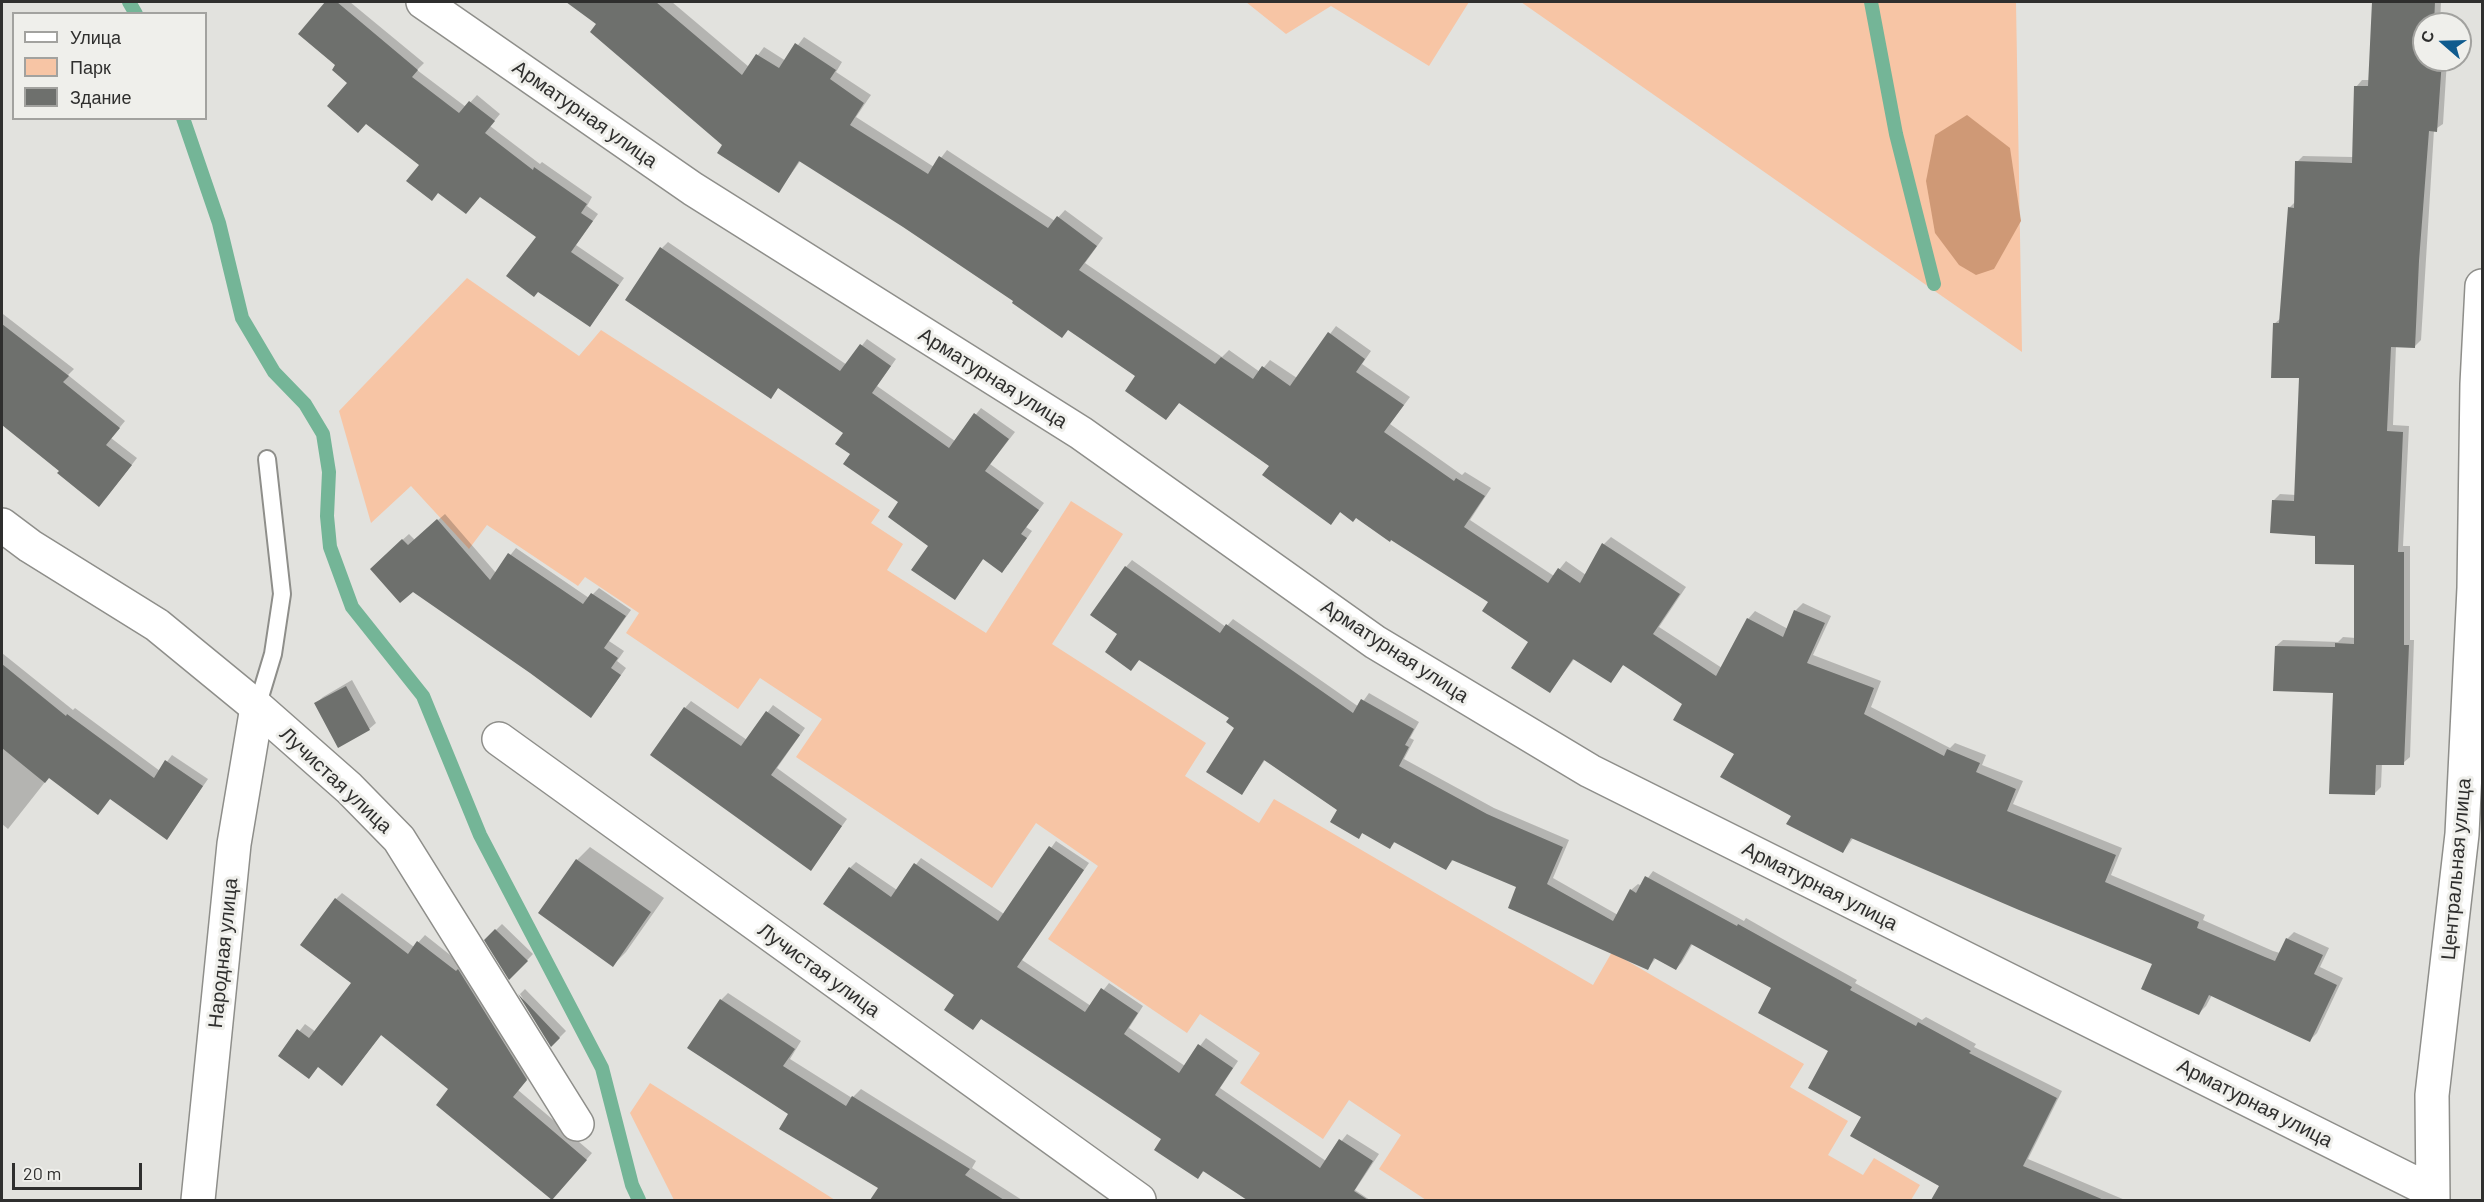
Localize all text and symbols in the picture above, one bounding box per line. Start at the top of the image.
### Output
legend [12,12,207,120]
north arrow [2412,12,2472,72]
text: Улица [70,26,121,48]
text: С [2416,28,2437,45]
street label: Арматурная улица [508,55,662,173]
text: Парк [70,56,111,78]
text: Здание [70,86,131,108]
street label: Арматурная улица [914,322,1072,434]
street label: Арматурная улица [1317,594,1473,708]
street label: Лучистая улица [275,722,397,838]
street label: Центральная улица [2436,777,2476,961]
street label: Арматурная улица [1738,836,1902,936]
street label: Народная улица [203,877,243,1029]
street label: Лучистая улица [753,918,885,1022]
street label: Арматурная улица [2173,1053,2337,1153]
scale bar [15,1151,146,1189]
text: 20 m [23,1162,61,1184]

